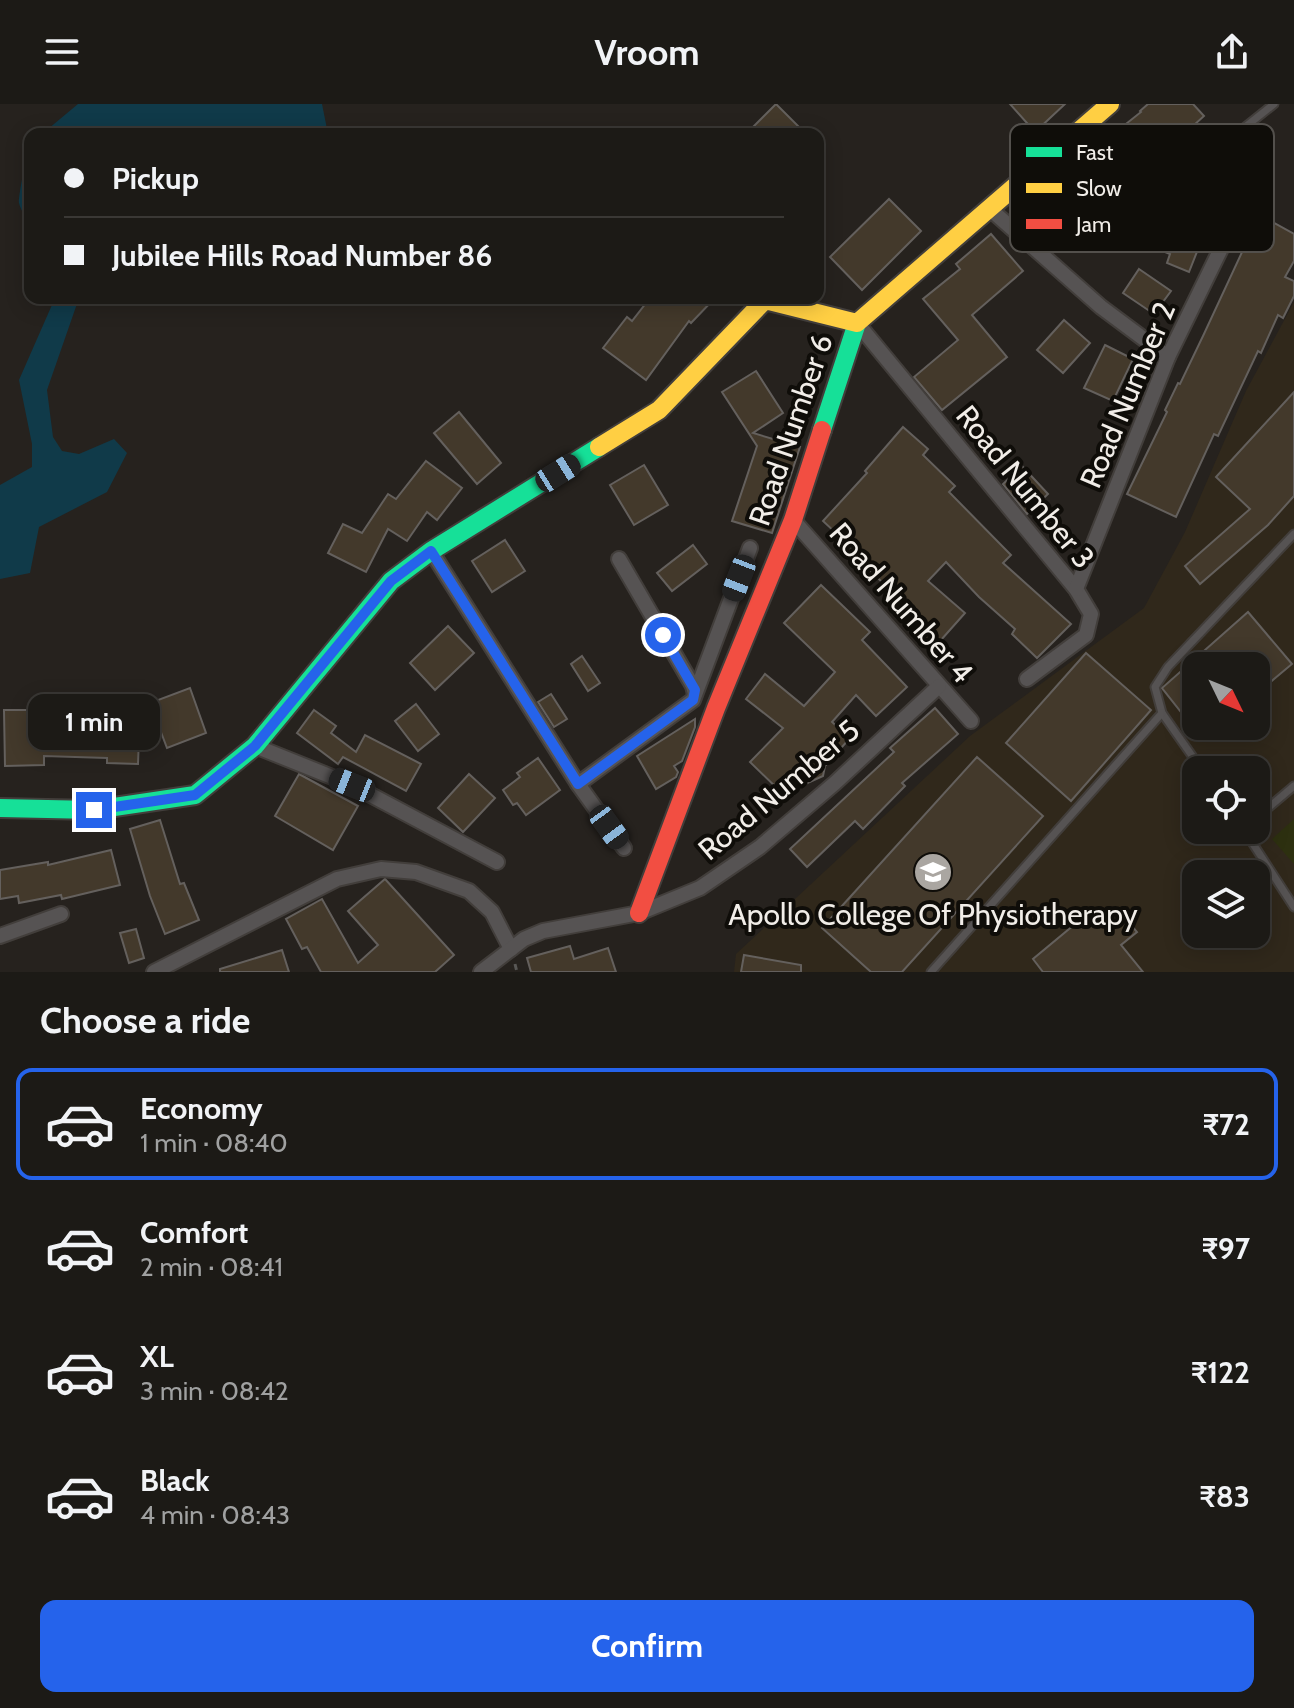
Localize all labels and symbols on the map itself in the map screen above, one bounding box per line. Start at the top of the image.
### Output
legend [1010,124,1274,252]
text: Fast [1076,139,1114,166]
text: Slow [1076,175,1122,202]
text: Jam [1075,211,1111,238]
street label: Road Number 2 [1072,296,1183,493]
street label: Road Number 6 [740,329,841,530]
street label: Road Number 3 [948,398,1102,576]
car [531,450,585,496]
street label: Road Number 4 [822,515,981,690]
car [719,551,759,605]
route start [645,617,681,653]
north arrow [1182,652,1270,740]
callout: 1 min [28,694,160,750]
street label: Road Number 5 [691,711,867,868]
car [325,765,379,805]
route end [76,792,112,828]
car [585,801,633,853]
school or university icon: Apollo College Of Physiotherapy [912,851,954,893]
place label: Apollo College Of Physiotherapy [728,896,1138,933]

